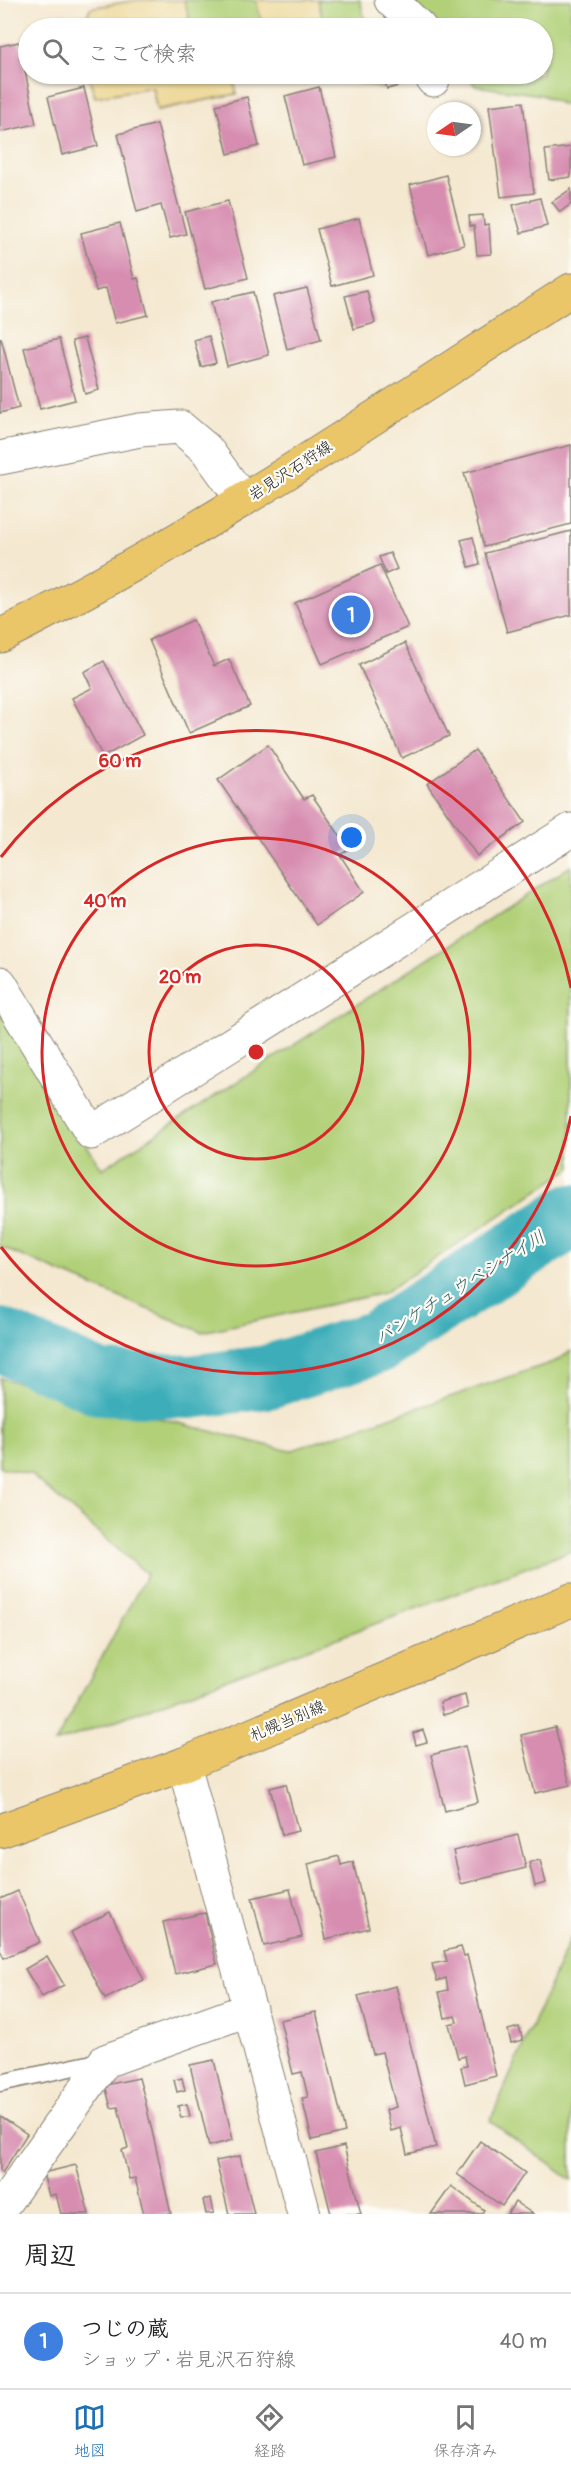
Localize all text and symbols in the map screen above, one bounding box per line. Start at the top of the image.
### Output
search box [18,18,553,84]
icon: search [39,35,72,68]
text: ここで検索 [87,40,197,68]
north arrow [427,102,481,156]
street label: 岩見沢石狩線 [245,436,336,505]
pin: 1 [332,592,370,638]
text: 60 m [99,750,141,773]
your location [337,823,366,852]
text: 40 m [84,890,126,913]
text: 20 m [159,966,201,989]
centre of rings [246,1042,266,1062]
water label: パンケチュウベシナイ川 [371,1226,550,1349]
street label: 札幌当別線 [247,1696,328,1746]
text: 周辺 [24,2240,76,2272]
text: つじの蔵 [81,2315,169,2343]
text: 1 [40,2329,47,2354]
text: 40 m [500,2329,547,2354]
text: ショップ · 岩見沢石狩線 [81,2347,295,2372]
tab: 地図 [73,2401,106,2461]
tab: 経路 [253,2401,286,2461]
tab: 保存済み [433,2401,497,2461]

